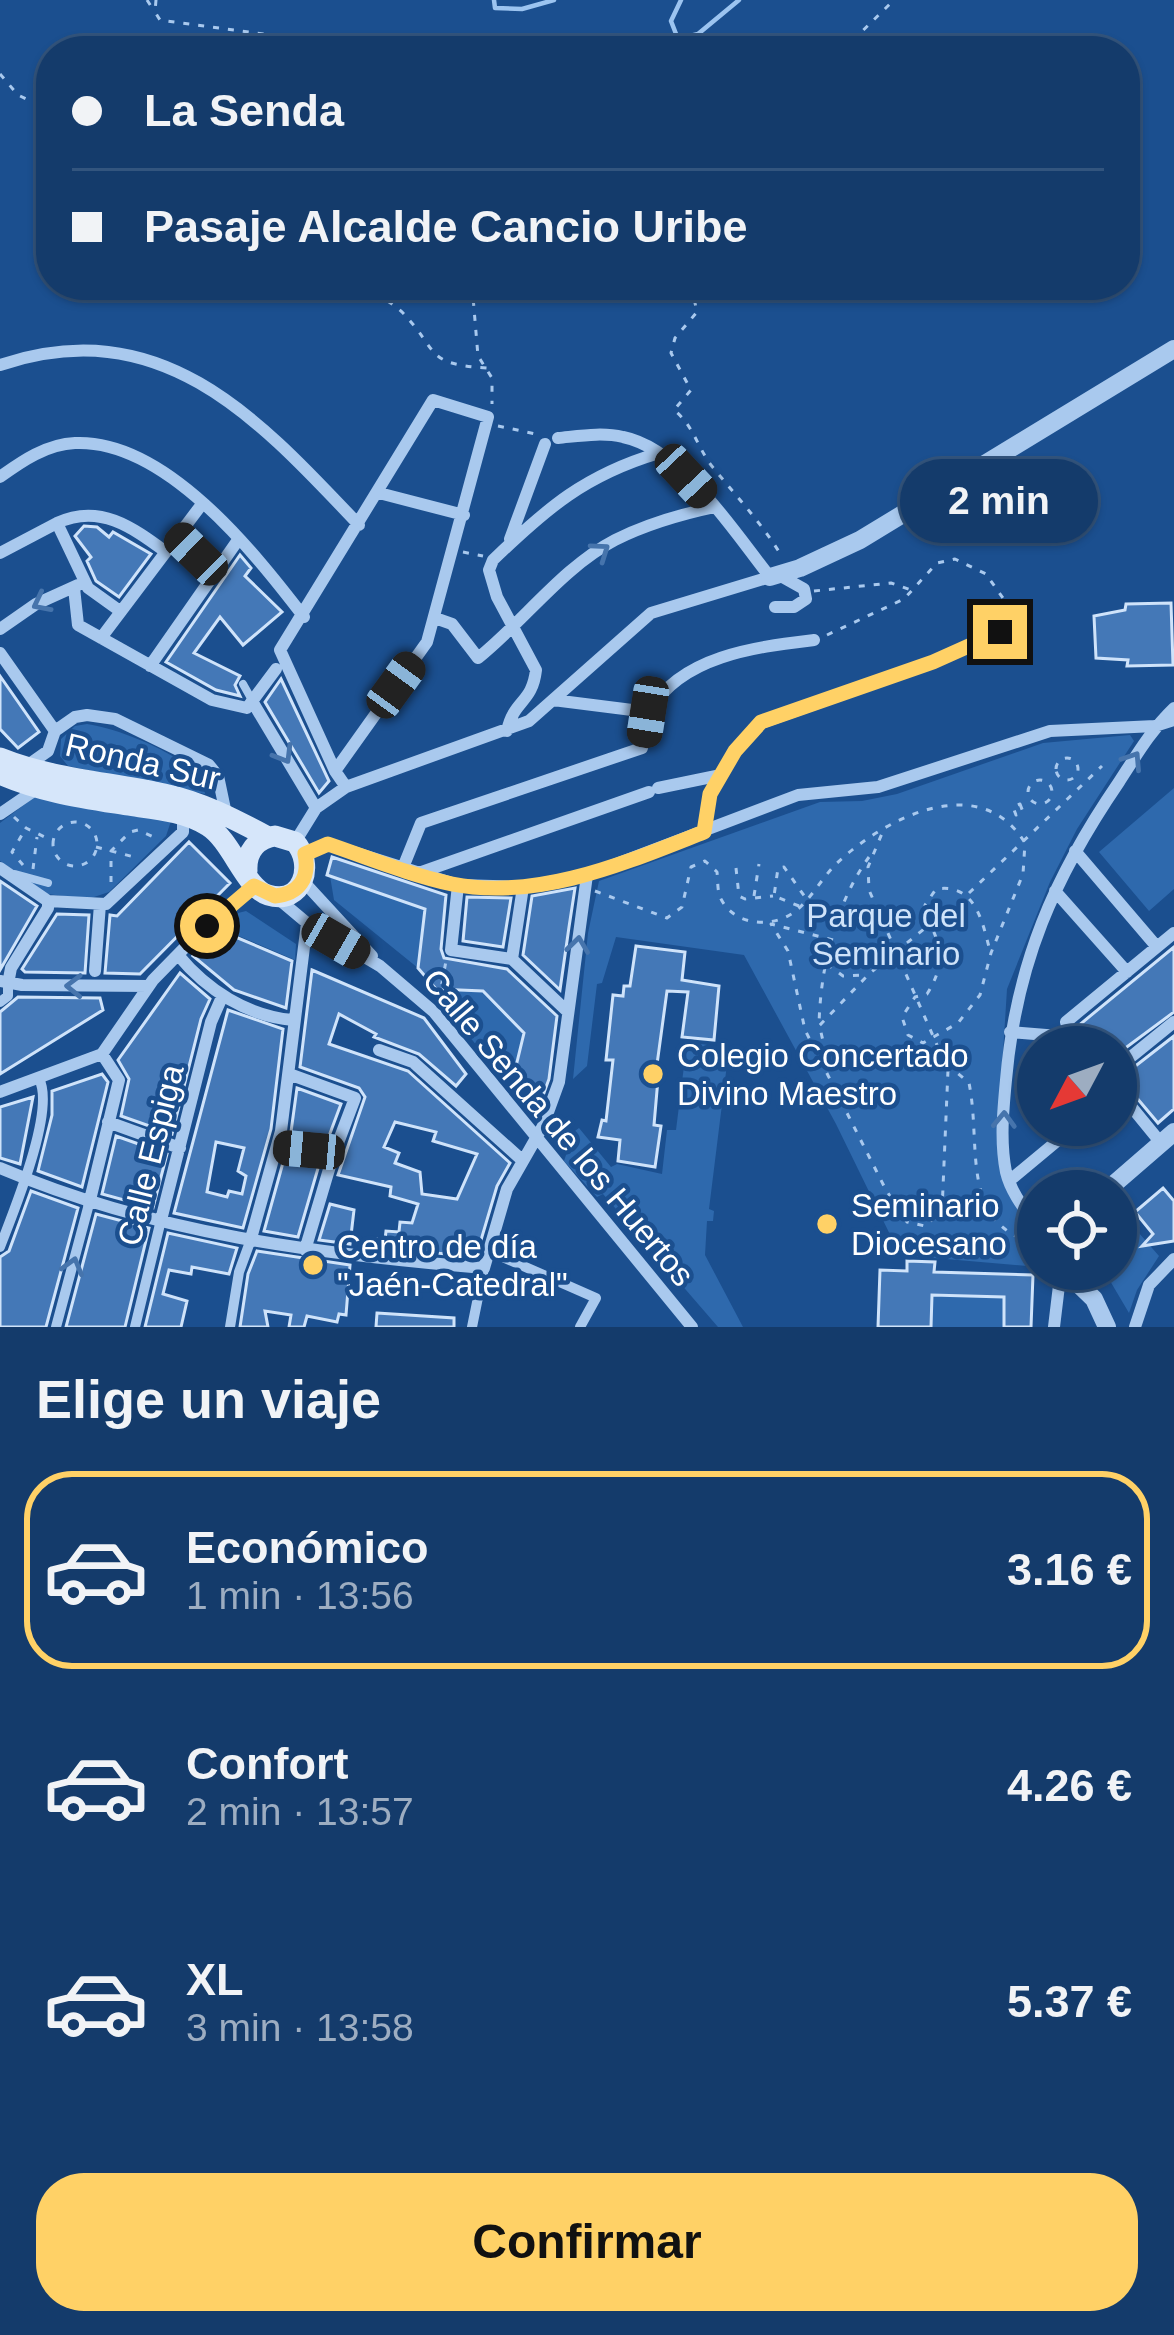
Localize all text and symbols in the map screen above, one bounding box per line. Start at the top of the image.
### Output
text: La Senda [144,85,344,136]
text: Pasaje Alcalde Cancio Uribe [144,201,748,252]
car [648,437,724,515]
callout: 2 min [901,458,1099,542]
text: 2 min [948,479,1050,522]
car [158,516,234,592]
one-way arrow [587,543,609,565]
one-way arrow [32,589,54,612]
route end [973,605,1027,659]
car [360,645,432,725]
car [625,674,671,750]
street label: Ronda Sur [62,726,224,797]
one-way arrow [270,742,292,764]
one-way arrow [1119,751,1141,773]
park label: Parque del Seminario [806,897,966,972]
route start [180,899,234,953]
car [296,907,376,975]
one-way arrow [564,935,590,954]
street label: Calle Senda de los Huertos [415,962,702,1293]
one-way arrow [64,974,83,1000]
north arrow [1017,1026,1137,1146]
map controls [1017,1026,1137,1290]
place label: Colegio Concertado Divino Maestro [677,1037,969,1112]
street label: Calle Espiga [110,1060,191,1249]
marker: Colegio Concertado Divino Maestro [640,1061,666,1087]
one-way arrow [990,1110,1016,1129]
car [272,1129,346,1171]
button: locate [1017,1170,1137,1290]
place label: Seminario Diocesano [851,1187,1007,1262]
marker: Seminario Diocesano [814,1211,840,1237]
place label: Centro de día "Jaén-Catedral" [337,1228,568,1303]
marker: Centro de día "Jaén-Catedral" [300,1252,326,1278]
one-way arrow [59,1256,84,1276]
text: Elige un viaje [36,1369,381,1429]
icon: car [42,1516,150,1624]
text: Económico [186,1522,429,1573]
text: 3.16 € [1007,1544,1132,1595]
text: 1 min · 13:56 [186,1574,414,1617]
icon: car [42,1732,150,1840]
text: Confort [186,1738,348,1789]
text: 4.26 € [1007,1760,1132,1811]
text: 2 min · 13:57 [186,1790,414,1833]
icon: car [42,1948,150,2056]
text: XL [186,1954,244,2005]
text: 5.37 € [1007,1976,1132,2027]
text: 3 min · 13:58 [186,2006,414,2049]
button: Confirmar [36,2173,1138,2311]

